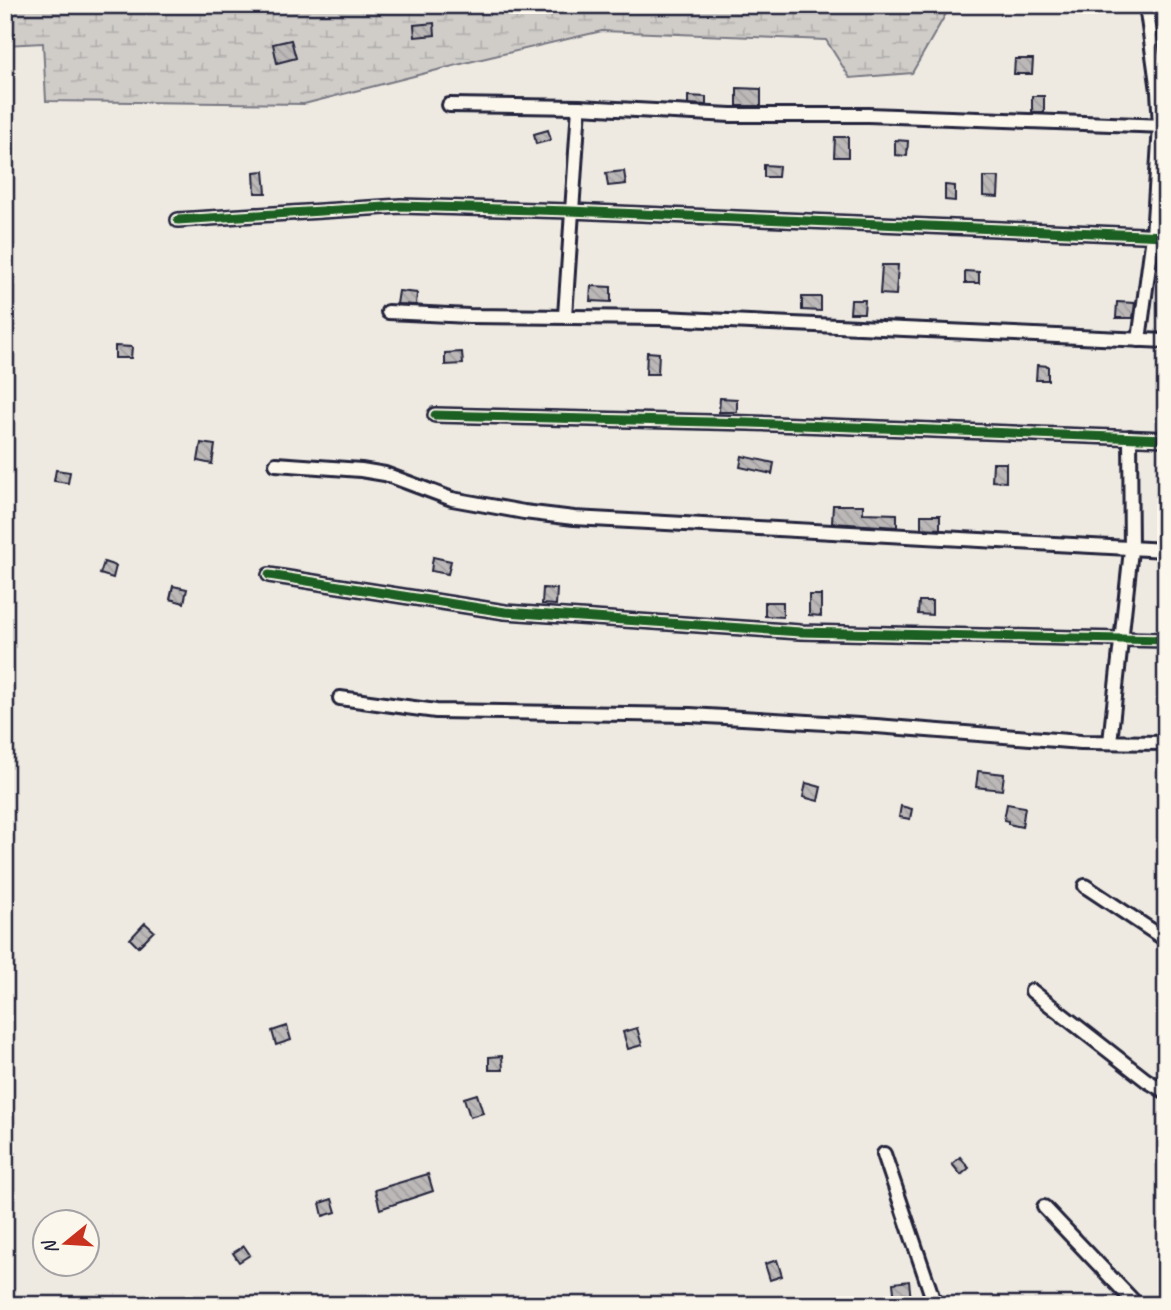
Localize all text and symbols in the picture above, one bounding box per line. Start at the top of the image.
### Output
north arrow [32,1208,102,1278]
text: N [37,1236,64,1257]

